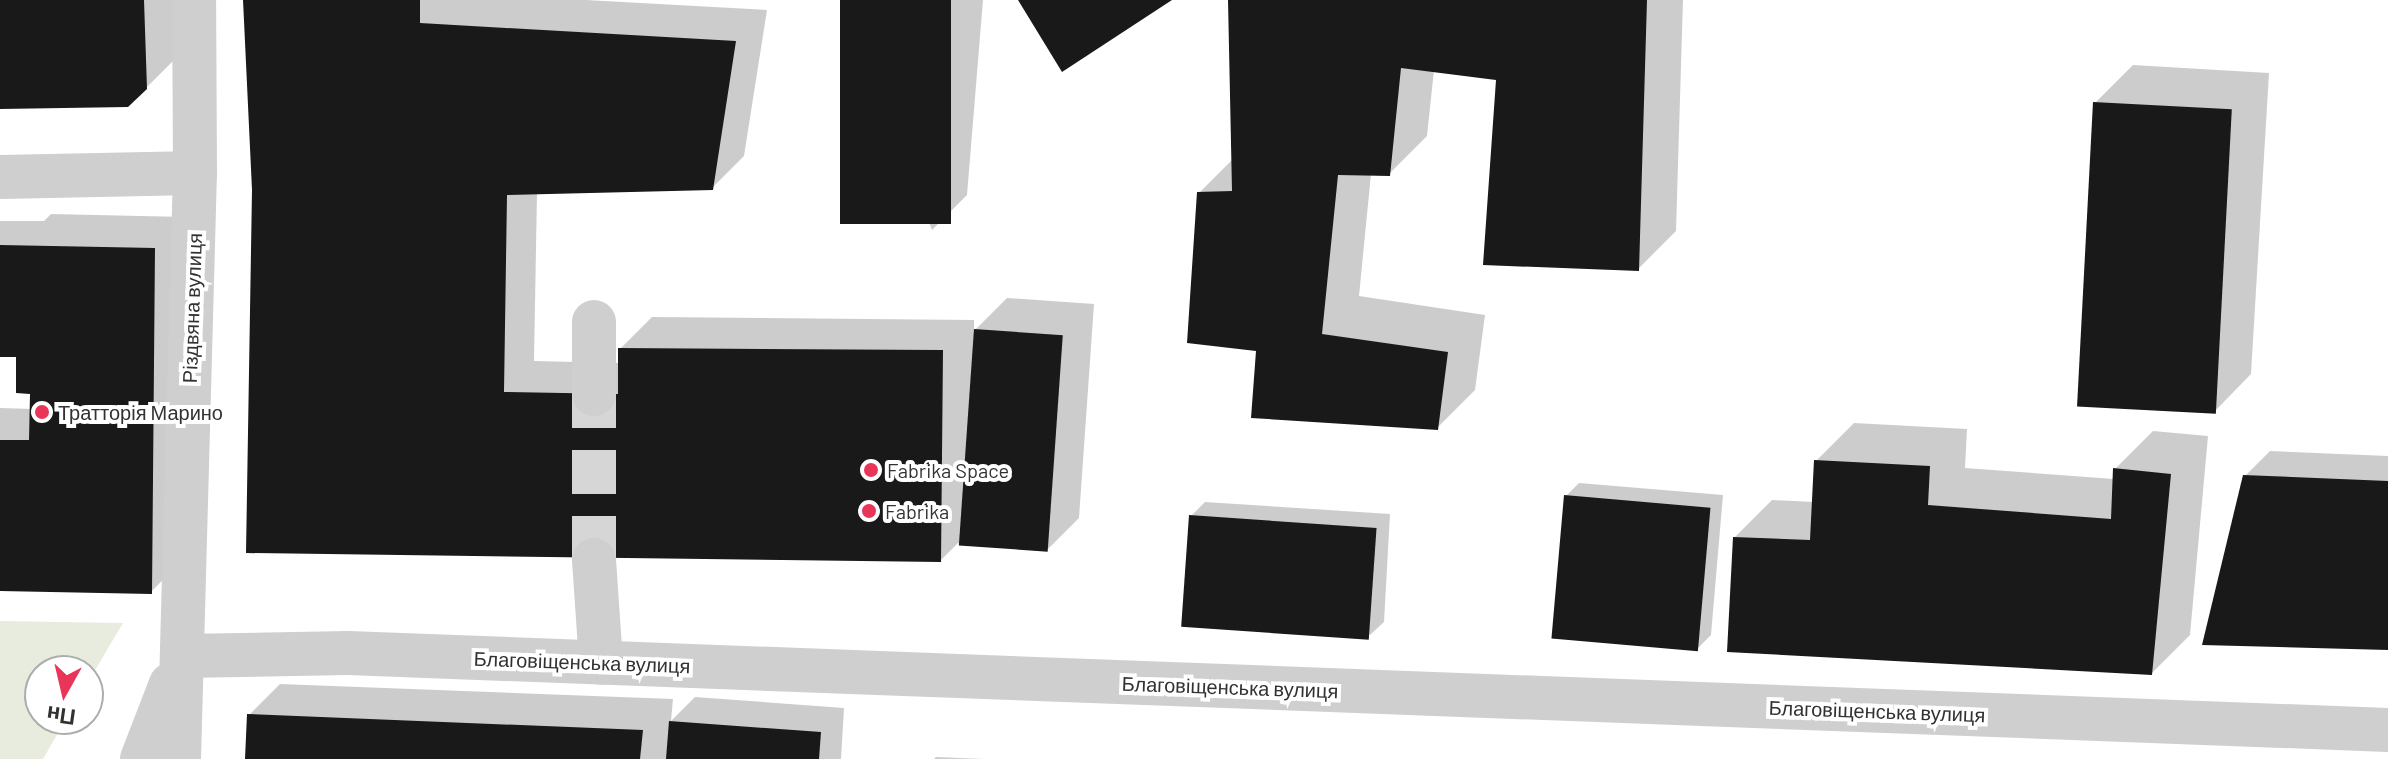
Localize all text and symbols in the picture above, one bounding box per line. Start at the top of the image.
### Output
street label: Різдвяна вулиця [177,232,207,384]
place label: Тратторія Марино [58,400,223,424]
marker: Тратторія Марино [33,403,51,421]
place label: Fabrika Space [887,458,1009,482]
marker: Fabrika Space [862,461,880,479]
place label: Fabrika [885,499,949,523]
marker: Fabrika [860,502,878,520]
street label: Благовіщенська вулиця [473,646,691,678]
north arrow [24,655,104,735]
street label: Благовіщенська вулиця [1121,671,1339,703]
street label: Благовіщенська вулиця [1768,695,1986,727]
text: Пн [45,702,77,732]

